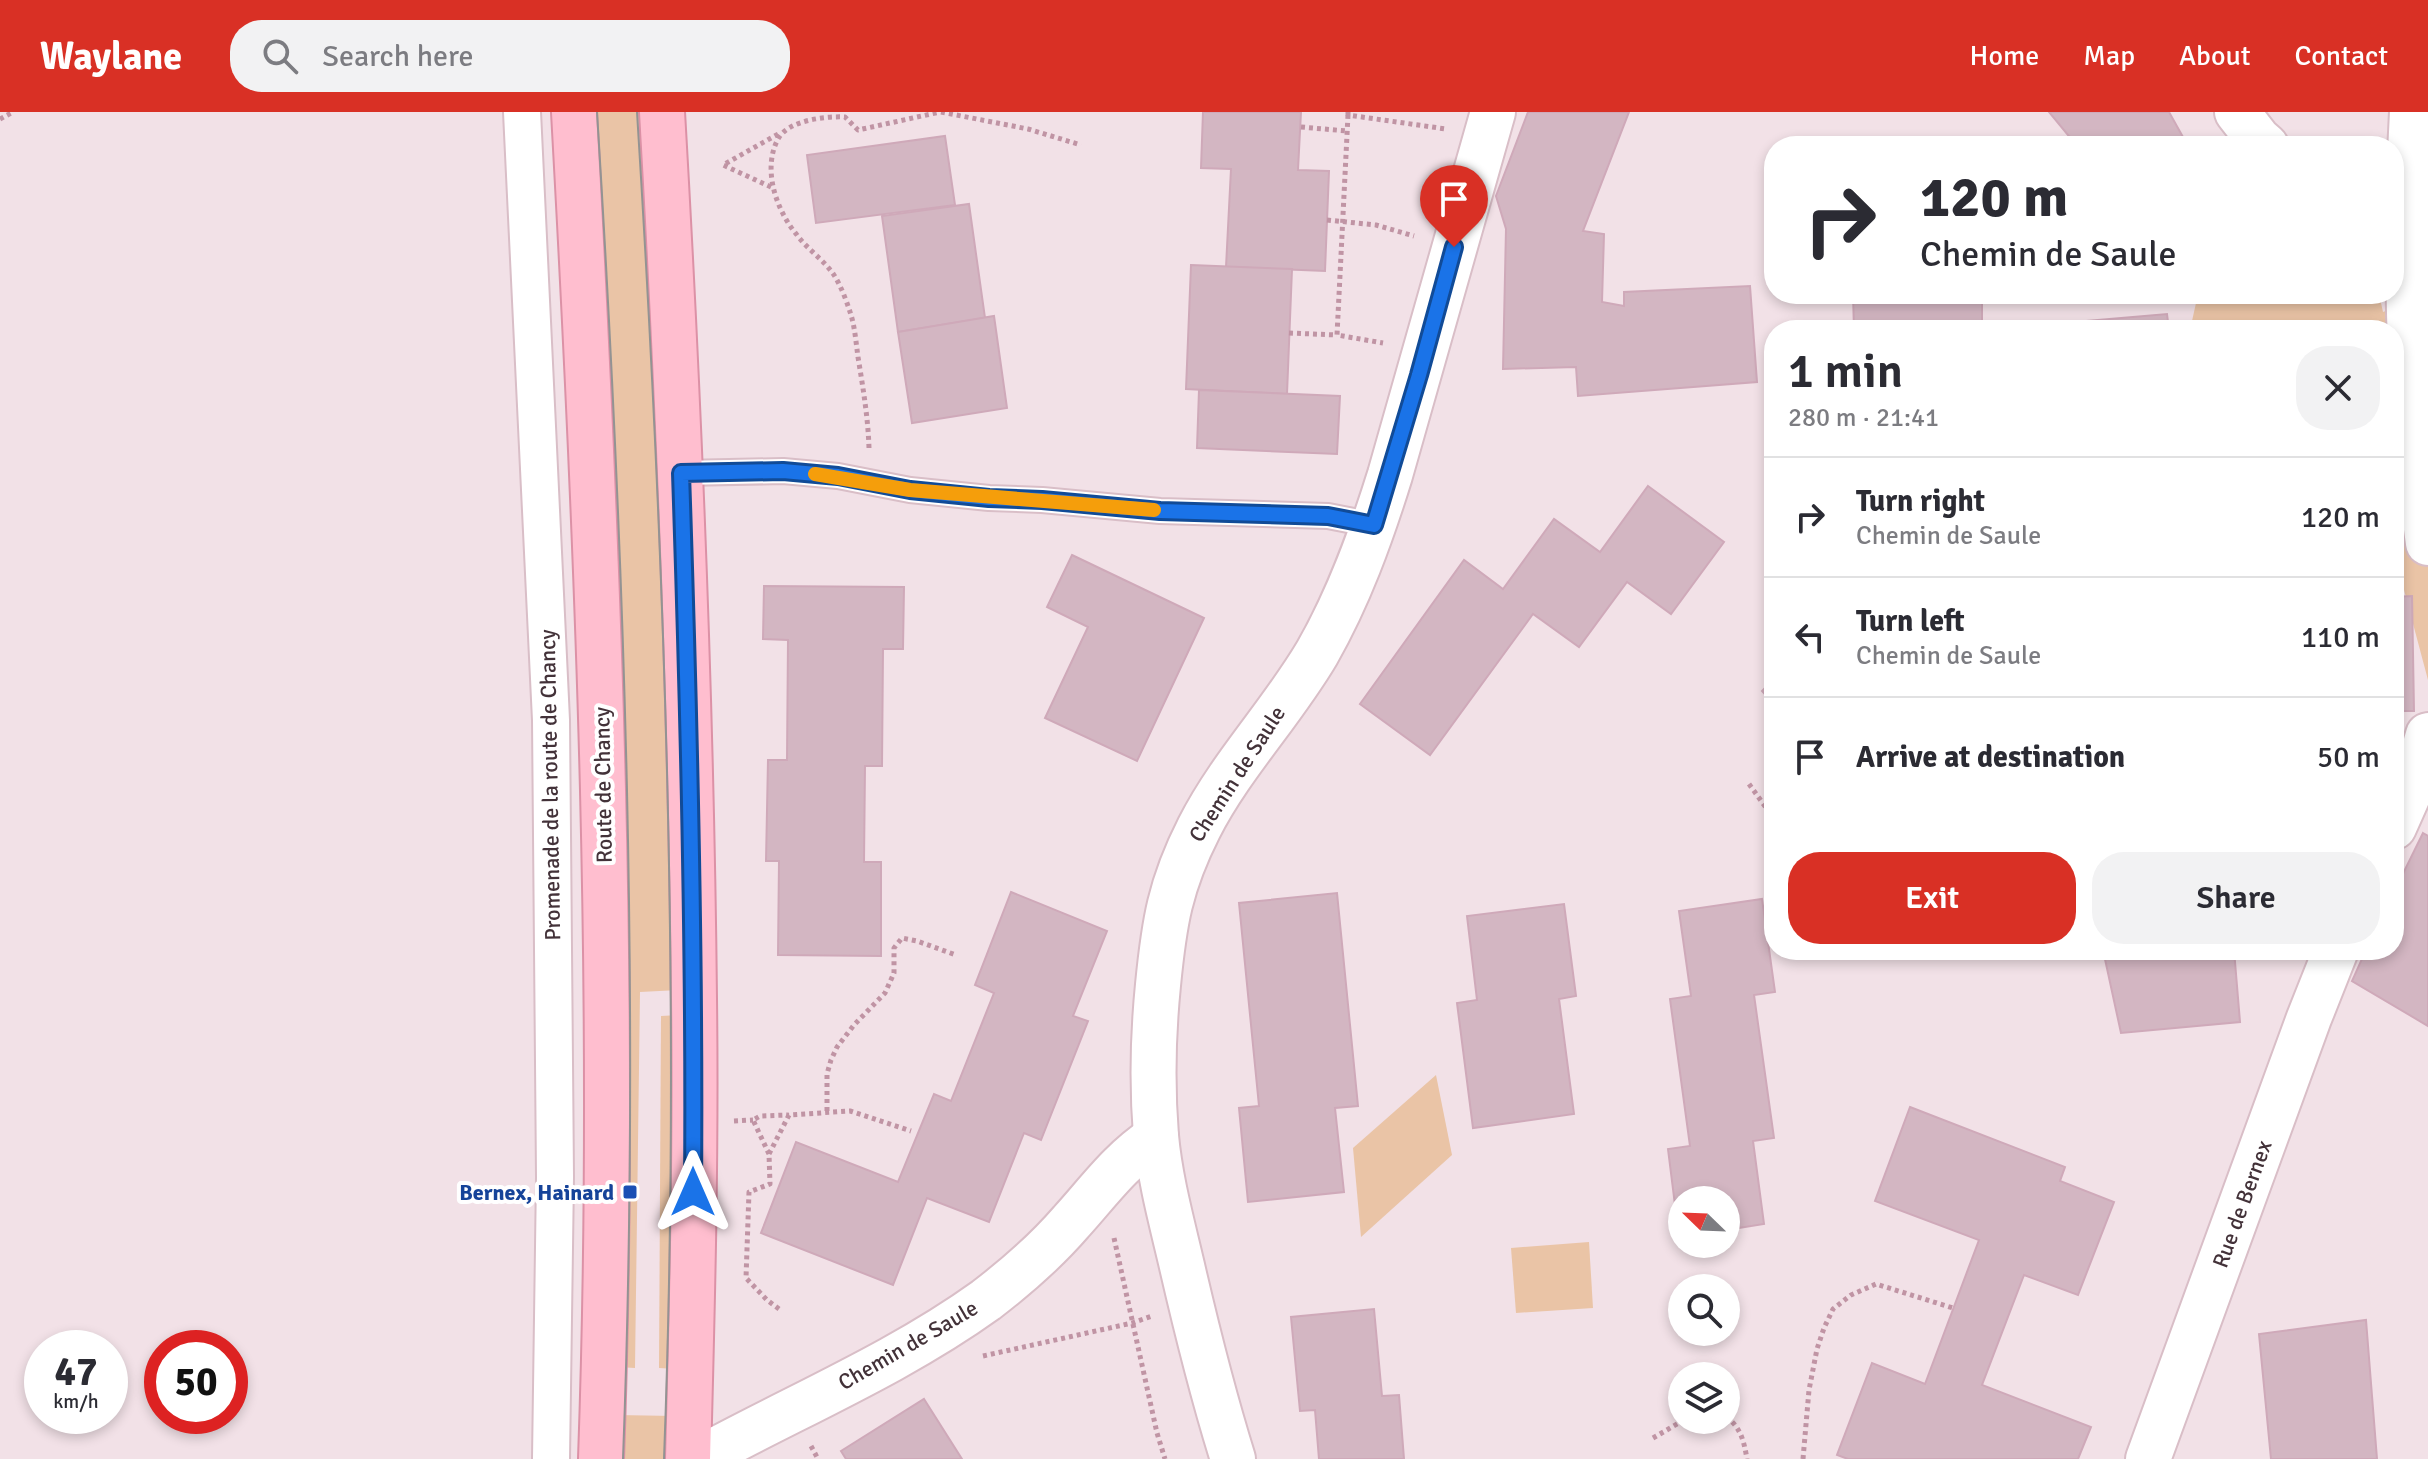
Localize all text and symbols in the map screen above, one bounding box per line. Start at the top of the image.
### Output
search box [230,20,790,92]
text: Waylane [40,33,182,80]
icon: search [258,34,302,78]
text: Search here [322,38,474,75]
text: Home [1970,39,2039,73]
text: Map [2083,39,2135,73]
text: About [2179,39,2251,73]
text: Contact [2295,39,2388,73]
text: 120 m [1920,163,2068,232]
pin [1420,165,1488,247]
icon: right [1788,168,1892,272]
icon: arrive [1432,177,1476,221]
text: Chemin de Saule [1920,232,2177,277]
text: 1 min [1788,342,1903,401]
button: close [2296,346,2380,430]
text: 280 m · 21:41 [1788,402,1939,434]
text: Turn right [1856,483,1985,520]
icon: right [1788,495,1832,539]
text: 120 m [2301,499,2380,536]
text: Chemin de Saule [1856,520,2041,552]
text: Turn left [1856,603,1965,640]
icon: left [1788,615,1832,659]
text: 110 m [2301,619,2380,656]
street label: Promenade de la route de Chancy [534,628,566,941]
text: Chemin de Saule [1856,640,2041,672]
street label: Chemin de Saule [1183,701,1291,847]
street label: Route de Chancy [588,706,618,863]
icon: arrive [1788,735,1832,779]
text: Arrive at destination [1856,739,2125,776]
text: 50 m [2317,739,2380,776]
button: Exit [1788,852,2076,944]
button: Share [2092,852,2380,944]
street label: Rue de Bernex [2206,1137,2278,1271]
position arrow [651,1150,735,1234]
place label: Bernex, Hainard [459,1179,614,1206]
marker: Bernex, Hainard [621,1183,639,1201]
north arrow [1668,1186,1740,1258]
map controls [1668,1186,1740,1434]
button: search [1668,1274,1740,1346]
street label: Chemin de Saule [833,1294,983,1396]
speed limit sign: 50 [144,1330,248,1434]
text: 47 [54,1347,98,1397]
button: layers [1668,1362,1740,1434]
text: km/h [53,1389,99,1414]

